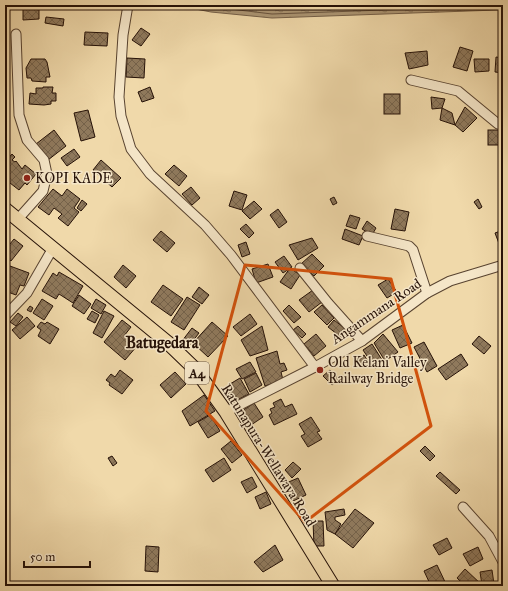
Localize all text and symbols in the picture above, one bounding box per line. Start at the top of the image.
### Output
place label: KOPI KADE [35,170,112,187]
marker: KOPI KADE [22,173,32,183]
street label: Angammana Road [327,275,425,348]
district label: Batugedara [125,333,200,353]
place label: Old Kelani Valley Railway Bridge [328,354,427,387]
road number: A4 [185,362,209,384]
marker: Old Kelani Valley Railway Bridge [315,365,325,375]
street label: Ratunapura-Wellawaya Road [218,381,320,530]
scale bar [24,543,90,569]
text: 50 m [30,550,55,564]

